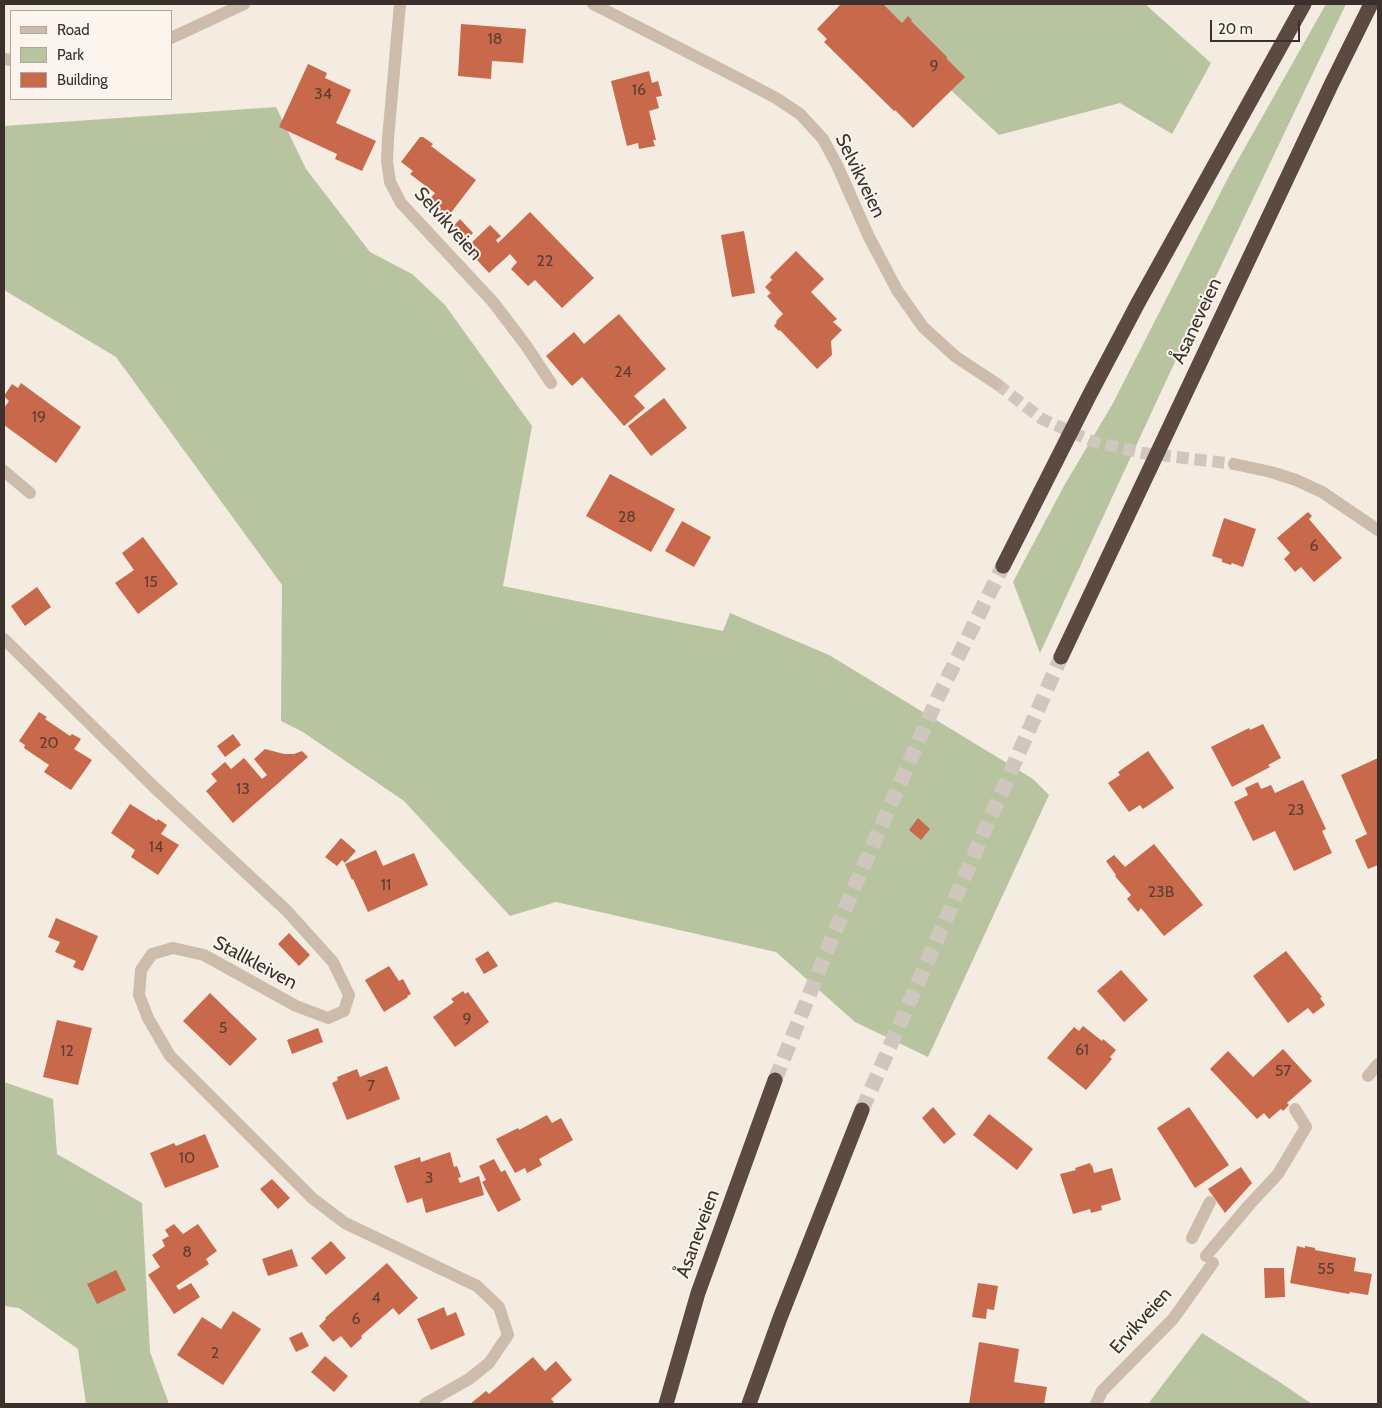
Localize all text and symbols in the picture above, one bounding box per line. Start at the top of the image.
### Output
legend [10,10,172,100]
scale bar [1212,10,1302,42]
text: 20 m [1218,20,1253,38]
text: Road [57,21,90,39]
house number: 18 [488,29,502,49]
text: Park [57,46,84,64]
house number: 9 [929,56,939,76]
text: Building [57,71,108,89]
house number: 16 [632,80,646,100]
house number: 34 [314,84,332,104]
street label: Selvikveien [830,130,890,222]
street label: Selvikveien [409,183,487,265]
house number: 22 [537,251,553,271]
street label: Åsaneveien [1167,274,1227,368]
house number: 24 [614,362,632,382]
house number: 19 [32,407,46,427]
house number: 28 [618,507,636,527]
house number: 6 [1309,536,1319,556]
house number: 15 [144,572,158,592]
house number: 20 [39,733,59,753]
house number: 13 [236,779,250,799]
house number: 23 [1287,800,1305,820]
house number: 14 [149,837,163,857]
house number: 11 [381,875,391,895]
house number: 23B [1148,882,1174,902]
street label: Stallkleiven [209,931,301,995]
house number: 9 [462,1009,472,1029]
house number: 5 [219,1018,227,1038]
house number: 61 [1075,1040,1089,1060]
house number: 12 [60,1041,74,1061]
house number: 57 [1275,1061,1291,1081]
house number: 7 [367,1076,375,1096]
house number: 10 [179,1148,195,1168]
house number: 3 [425,1168,433,1188]
street label: Åsaneveien [672,1187,724,1281]
house number: 8 [182,1242,192,1262]
house number: 55 [1317,1259,1335,1279]
street label: Ervikveien [1105,1283,1177,1359]
house number: 4 [371,1288,381,1308]
house number: 6 [351,1309,361,1329]
house number: 2 [211,1343,219,1363]

